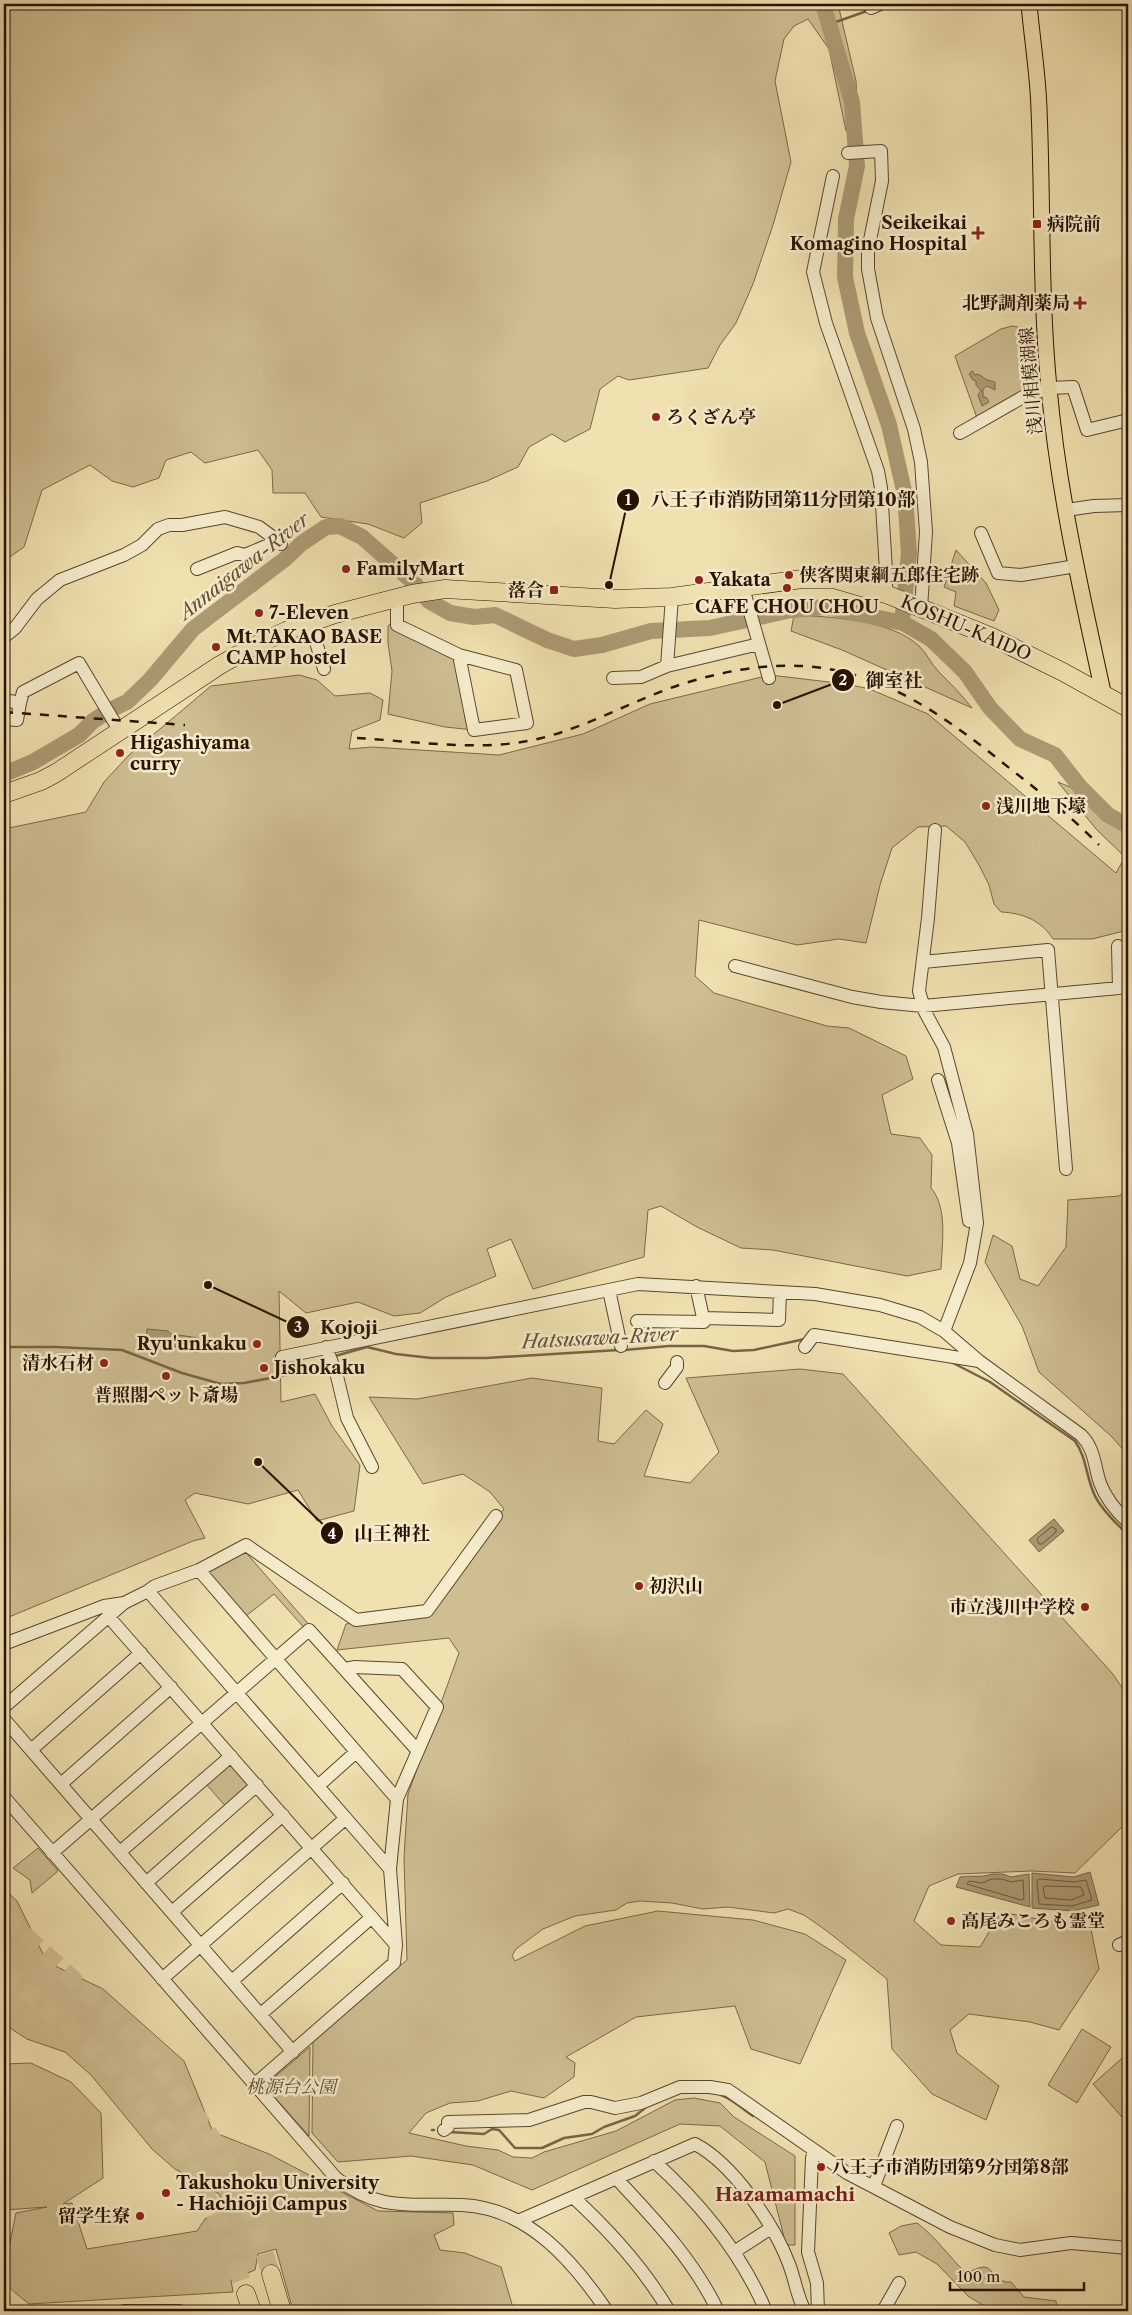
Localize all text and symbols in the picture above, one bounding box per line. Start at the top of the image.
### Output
place label: Seikeikai Komagino Hospital [790,212,968,255]
place label: 病院前 [1047,213,1101,235]
marker: 病院前 [1031,218,1043,230]
marker: Seikeikai Komagino Hospital [971,226,985,240]
place label: 北野調剤薬局 [962,292,1070,314]
marker: 北野調剤薬局 [1074,297,1086,309]
street label: 浅川相模湖線 [1015,326,1047,436]
place label: ろくざん亭 [666,406,756,428]
marker: ろくざん亭 [650,411,662,423]
callout: 八王子市消防団第11分団第10部 [615,483,926,517]
text: 八王子市消防団第11分団第10部 [650,488,916,511]
text: 1 [625,490,632,509]
water label: Annaigawa-River [172,507,315,626]
place label: FamilyMart [356,558,465,580]
marker: FamilyMart [340,563,352,575]
place label: 侠客関東綱五郎住宅跡 [799,564,979,586]
place label: Yakata [708,569,771,591]
marker: 侠客関東綱五郎住宅跡 [783,569,795,581]
marker: Yakata [693,574,705,586]
place label: 落合 [508,579,544,601]
marker: CAFE CHOU CHOU [781,582,793,594]
marker: 落合 [548,584,560,596]
street label: KOSHU-KAIDO [897,591,1035,665]
place label: CAFE CHOU CHOU [695,596,879,618]
place label: 7-Eleven [269,602,350,624]
marker: 7-Eleven [253,607,265,619]
place label: Mt.TAKAO BASE CAMP hostel [226,626,382,669]
marker: Mt.TAKAO BASE CAMP hostel [210,641,222,653]
callout: 御室社 [831,663,933,697]
text: 御室社 [865,669,923,692]
text: 2 [839,670,848,689]
place label: Higashiyama curry [130,732,251,775]
marker: Higashiyama curry [114,747,126,759]
place label: 浅川地下壕 [996,795,1086,817]
marker: 浅川地下壕 [980,800,992,812]
callout: Kojoji [285,1310,388,1344]
text: Kojoji [320,1316,378,1339]
text: 3 [294,1317,302,1336]
water label: Hatsusawa-River [519,1322,680,1354]
place label: Ryu'unkaku [137,1333,247,1355]
marker: Ryu'unkaku [251,1338,263,1350]
place label: 清水石材 [22,1352,94,1374]
marker: 清水石材 [98,1357,110,1369]
place label: Jishokaku [271,1357,366,1379]
marker: Jishokaku [258,1362,270,1374]
marker: 普照閣ペット斎場 [160,1370,172,1382]
place label: 普照閣ペット斎場 [94,1384,238,1406]
callout: 山王神社 [319,1516,440,1550]
text: 山王神社 [354,1522,430,1545]
text: 4 [328,1524,337,1543]
place label: 初沢山 [649,1575,703,1597]
marker: 初沢山 [633,1580,645,1592]
place label: 市立浅川中学校 [949,1596,1075,1618]
marker: 市立浅川中学校 [1079,1601,1091,1613]
place label: 高尾みころも霊堂 [961,1910,1105,1932]
marker: 高尾みころも霊堂 [945,1915,957,1927]
park label: 桃源台公園 [246,2076,339,2098]
place label: 八王子市消防団第9分団第8部 [831,2156,1069,2178]
marker: 八王子市消防団第9分団第8部 [815,2161,827,2173]
place label: Takushoku University - Hachiōji Campus [176,2172,380,2215]
district label: Hazamamachi [715,2183,855,2206]
marker: Takushoku University - Hachiōji Campus [160,2187,172,2199]
place label: 留学生寮 [58,2205,130,2227]
marker: 留学生寮 [134,2210,146,2222]
scale bar [950,2260,1083,2292]
text: 100 m [957,2267,1000,2286]

